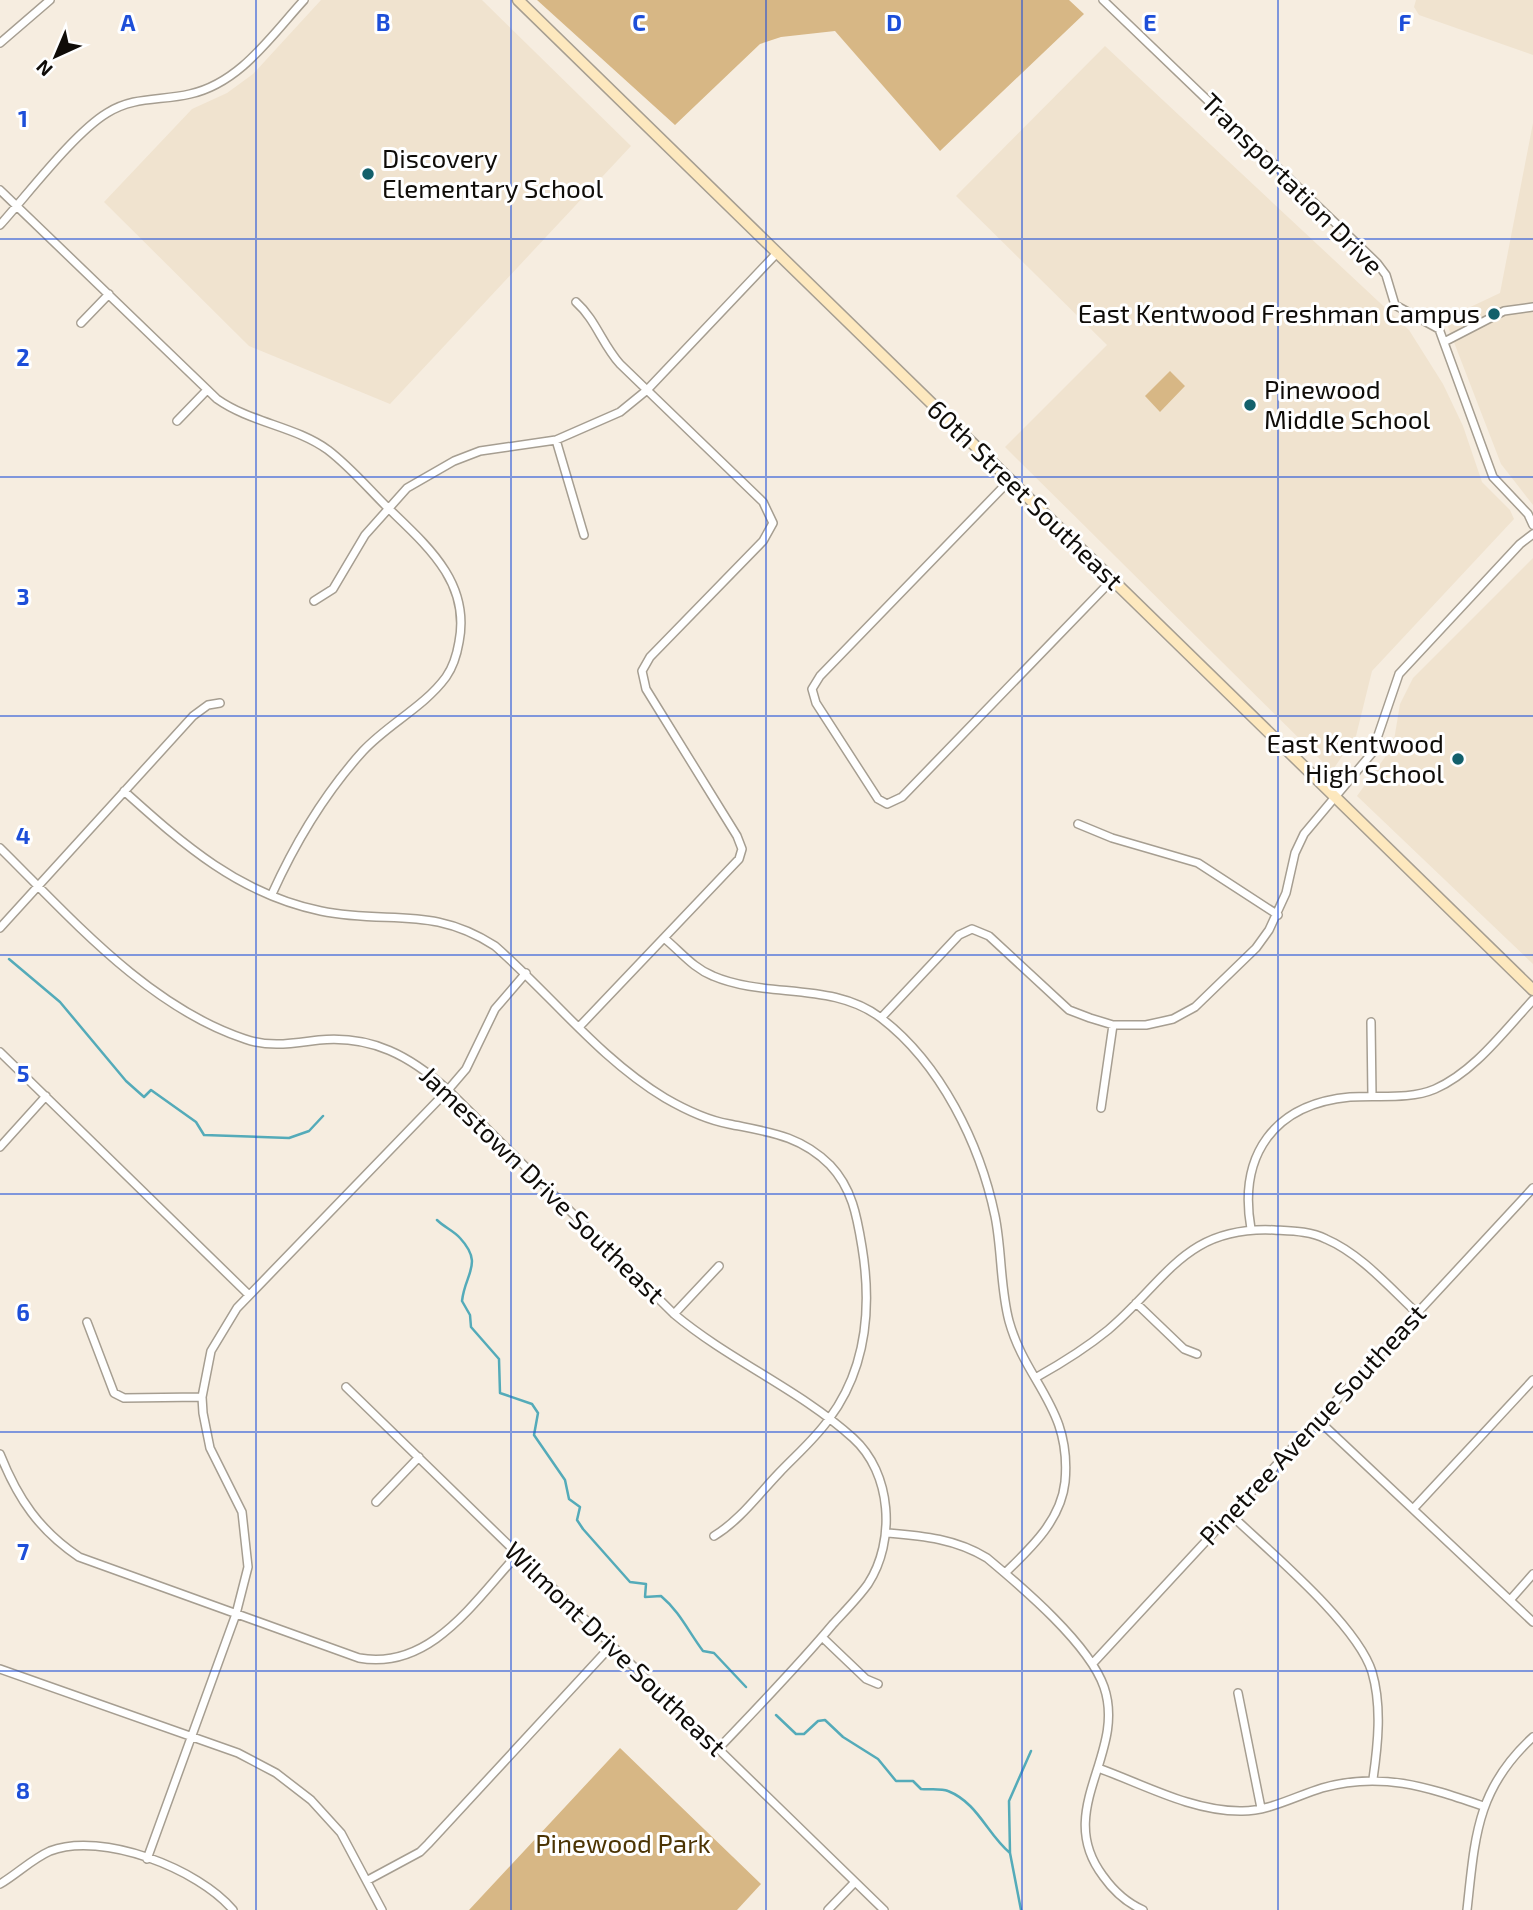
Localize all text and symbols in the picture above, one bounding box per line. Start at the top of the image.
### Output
text: A [120,8,136,36]
text: B [376,8,390,36]
text: C [632,8,646,36]
text: D [886,8,902,36]
text: E [1143,8,1157,36]
text: F [1399,8,1412,36]
north arrow [21,21,91,91]
text: N [31,56,57,82]
street label: Transportation Drive [1196,86,1390,280]
text: 1 [18,104,28,132]
place label: Discovery Elementary School [382,142,604,203]
marker: Discovery Elementary School [360,166,376,182]
place label: East Kentwood Freshman Campus [1078,297,1480,328]
marker: East Kentwood Freshman Campus [1486,306,1502,322]
text: 2 [16,343,30,371]
place label: Pinewood Middle School [1264,373,1430,434]
street label: 60th Street Southeast [922,392,1130,595]
marker: Pinewood Middle School [1242,397,1258,413]
text: 3 [16,582,30,610]
place label: East Kentwood High School [1266,727,1444,788]
marker: East Kentwood High School [1450,751,1466,767]
text: 4 [16,821,30,849]
text: 5 [17,1059,29,1087]
street label: Jamestown Drive Southeast [414,1059,672,1309]
street label: Pinetree Avenue Southeast [1192,1297,1432,1551]
text: 6 [16,1298,30,1326]
street label: Wilmont Drive Southeast [499,1534,733,1762]
text: 7 [17,1537,29,1565]
text: 8 [16,1776,30,1804]
park label: Pinewood Park [535,1827,711,1858]

